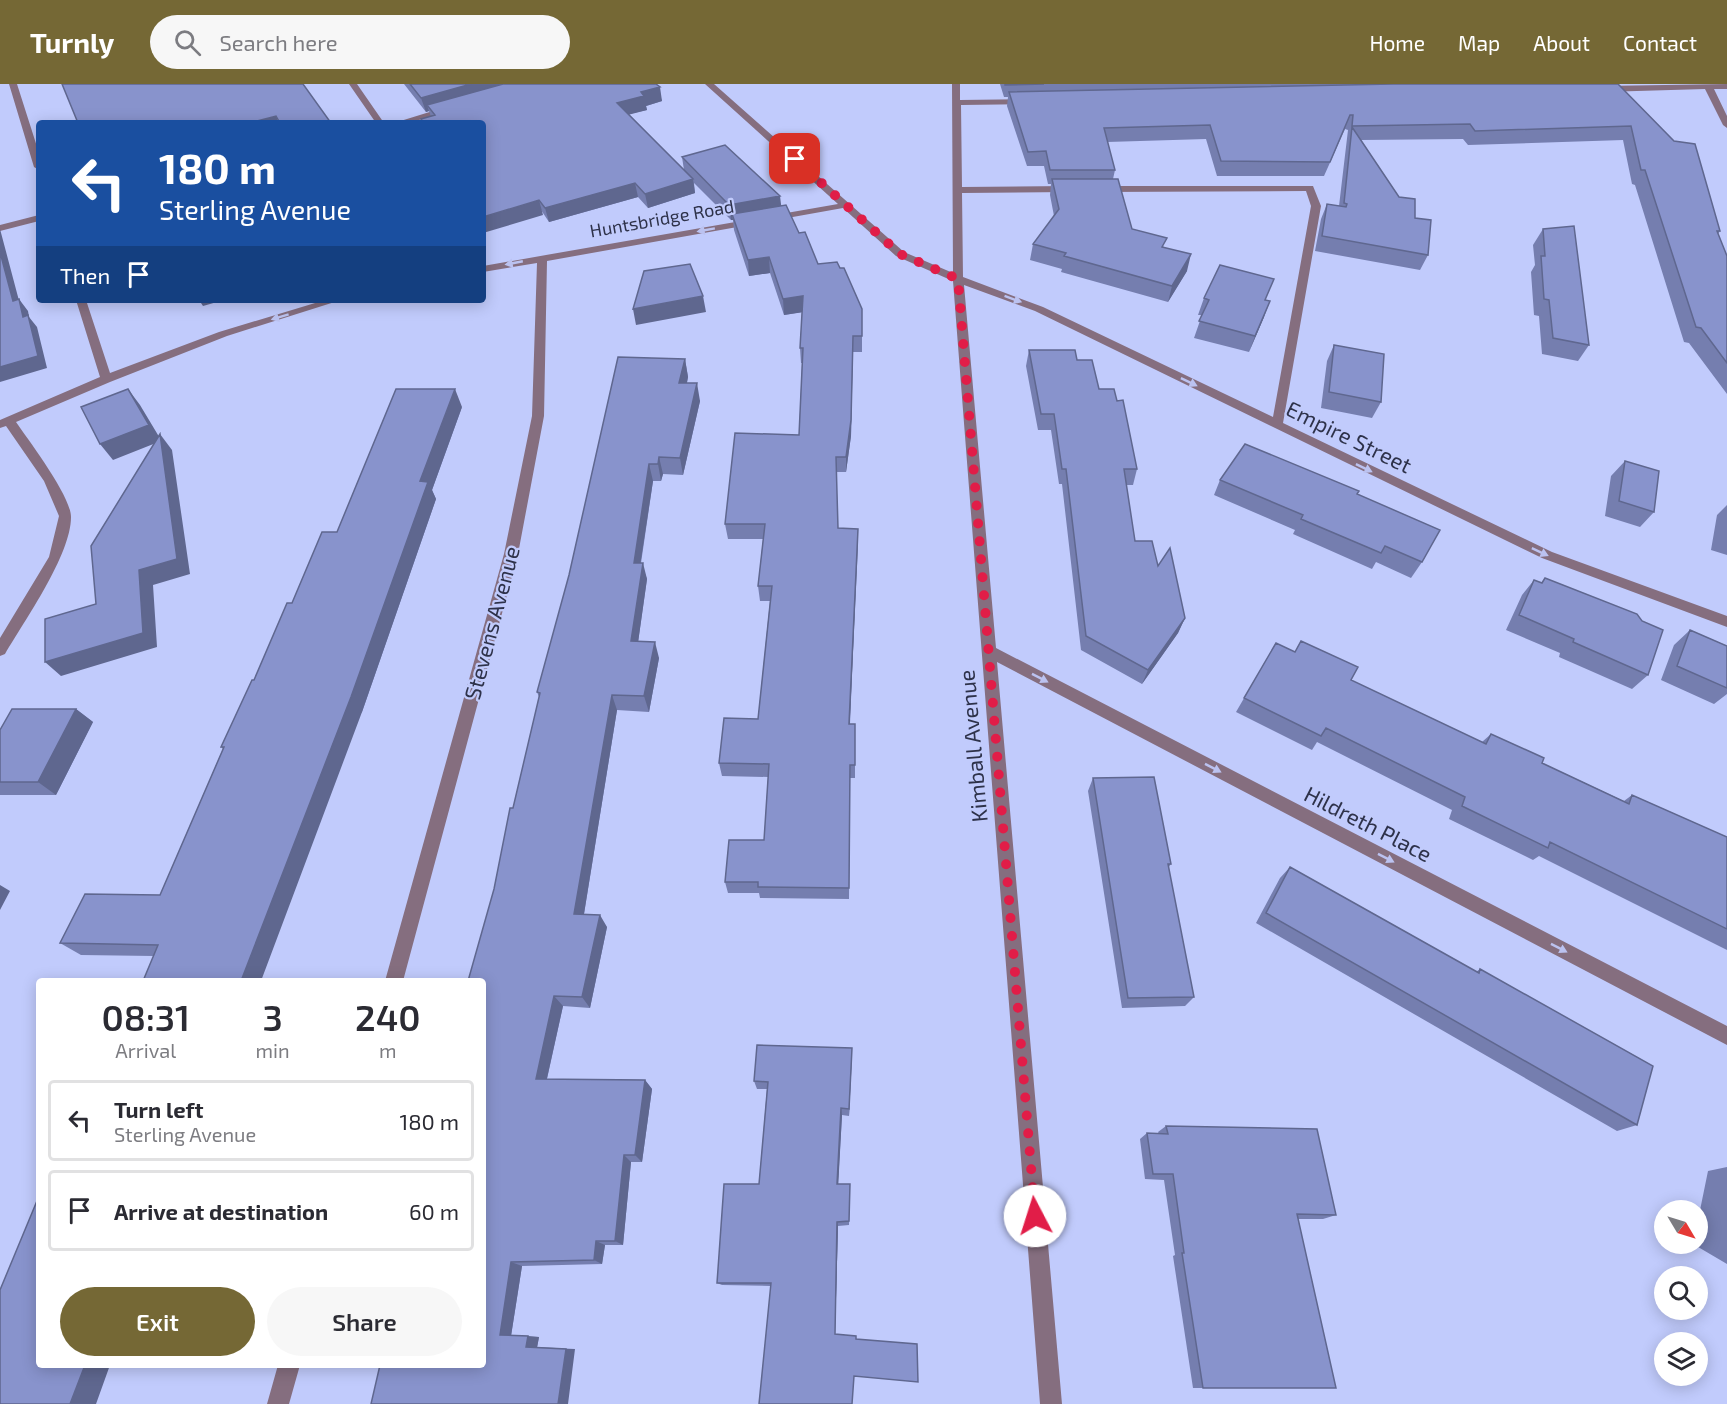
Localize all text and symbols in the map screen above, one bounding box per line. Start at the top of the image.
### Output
search box [150,15,570,69]
text: Turnly [30,25,114,59]
icon: search [171,26,204,59]
text: Search here [219,29,338,55]
text: Home [1369,30,1425,55]
text: Map [1458,30,1500,55]
text: About [1533,30,1590,55]
text: Contact [1623,30,1697,55]
pin [769,133,820,184]
text: 180 m [159,142,276,192]
icon: arrive [778,142,811,175]
icon: left [60,144,138,222]
text: Sterling Avenue [159,193,351,225]
street label: Huntsbridge Road [588,194,736,242]
one-way arrow [697,226,716,235]
icon: arrive [122,258,155,291]
one-way arrow [504,259,523,268]
text: Then [60,262,110,288]
one-way arrow [1004,295,1022,305]
one-way arrow [271,313,289,322]
one-way arrow [1180,378,1197,387]
street label: Empire Street [1283,395,1416,478]
one-way arrow [1355,463,1373,473]
street label: Stevens Avenue [458,543,524,702]
one-way arrow [1532,547,1550,557]
street label: Kimball Avenue [952,669,992,823]
one-way arrow [1031,674,1048,683]
one-way arrow [1204,764,1221,773]
street label: Hildreth Place [1300,780,1437,866]
one-way arrow [1377,854,1394,863]
one-way arrow [1550,944,1567,953]
text: 08:31 [101,995,190,1038]
text: 3 [262,995,283,1038]
text: 240 [355,995,421,1038]
text: Arrival [115,1038,176,1062]
text: min [256,1038,290,1062]
text: m [379,1038,397,1062]
text: Turn left [114,1096,203,1122]
icon: left [63,1104,96,1137]
text: 180 m [399,1108,459,1134]
text: Sterling Avenue [114,1122,256,1146]
position arrow [1003,1184,1067,1248]
icon: arrive [63,1194,96,1227]
text: Arrive at destination [114,1198,328,1224]
text: 60 m [409,1198,459,1224]
north arrow [1654,1200,1708,1254]
map controls [1654,1200,1708,1386]
button: search [1654,1266,1708,1320]
button: Exit [60,1287,255,1356]
button: Share [267,1287,462,1356]
button: layers [1654,1332,1708,1386]

